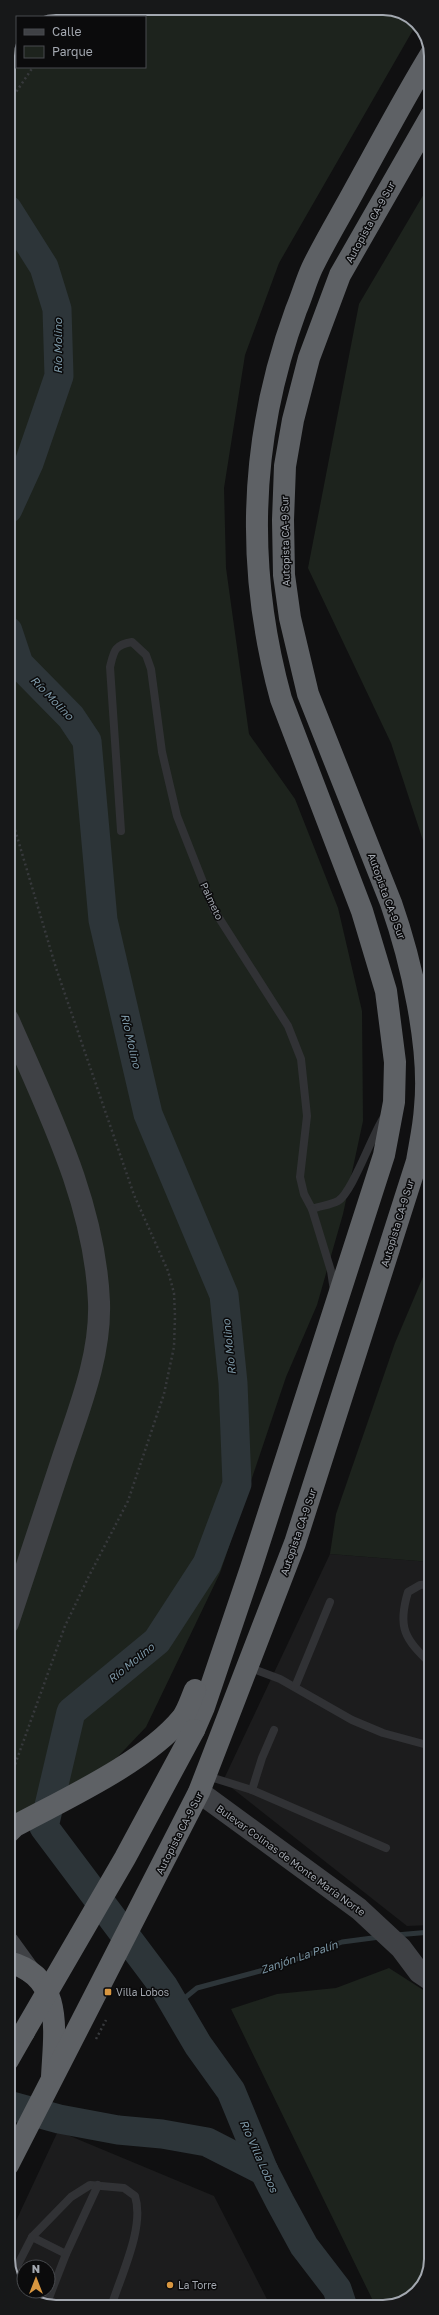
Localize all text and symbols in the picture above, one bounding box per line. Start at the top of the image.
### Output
legend [16,16,146,68]
text: Calle [52,24,82,39]
text: Parque [52,44,93,59]
street label: Autopista CA-9 Sur [343,179,397,265]
water label: Río Molino [51,317,64,374]
street label: Autopista CA-9 Sur [278,495,292,587]
water label: Río Molino [28,673,77,723]
street label: Autopista CA-9 Sur [366,851,408,941]
street label: Palmeto [198,880,226,922]
water label: Río Molino [119,1012,144,1071]
street label: Autopista CA-9 Sur [378,1178,416,1268]
water label: Río Molino [219,1317,238,1375]
street label: Autopista CA-9 Sur [278,1487,318,1577]
water label: Río Molino [105,1639,157,1685]
street label: Autopista CA-9 Sur [153,1790,205,1876]
street label: Bulevar Colinas de Monte María Norte [214,1802,368,1918]
water label: Zanjón La Palín [259,1937,341,1977]
place label: Villa Lobos [116,1986,169,1998]
marker: Villa Lobos [103,1987,113,1997]
water label: Río Villa Lobos [238,2117,282,2195]
north arrow [16,2259,56,2299]
text: N [32,2262,40,2275]
place label: La Torre [178,2279,217,2291]
marker: La Torre [165,2280,175,2290]

